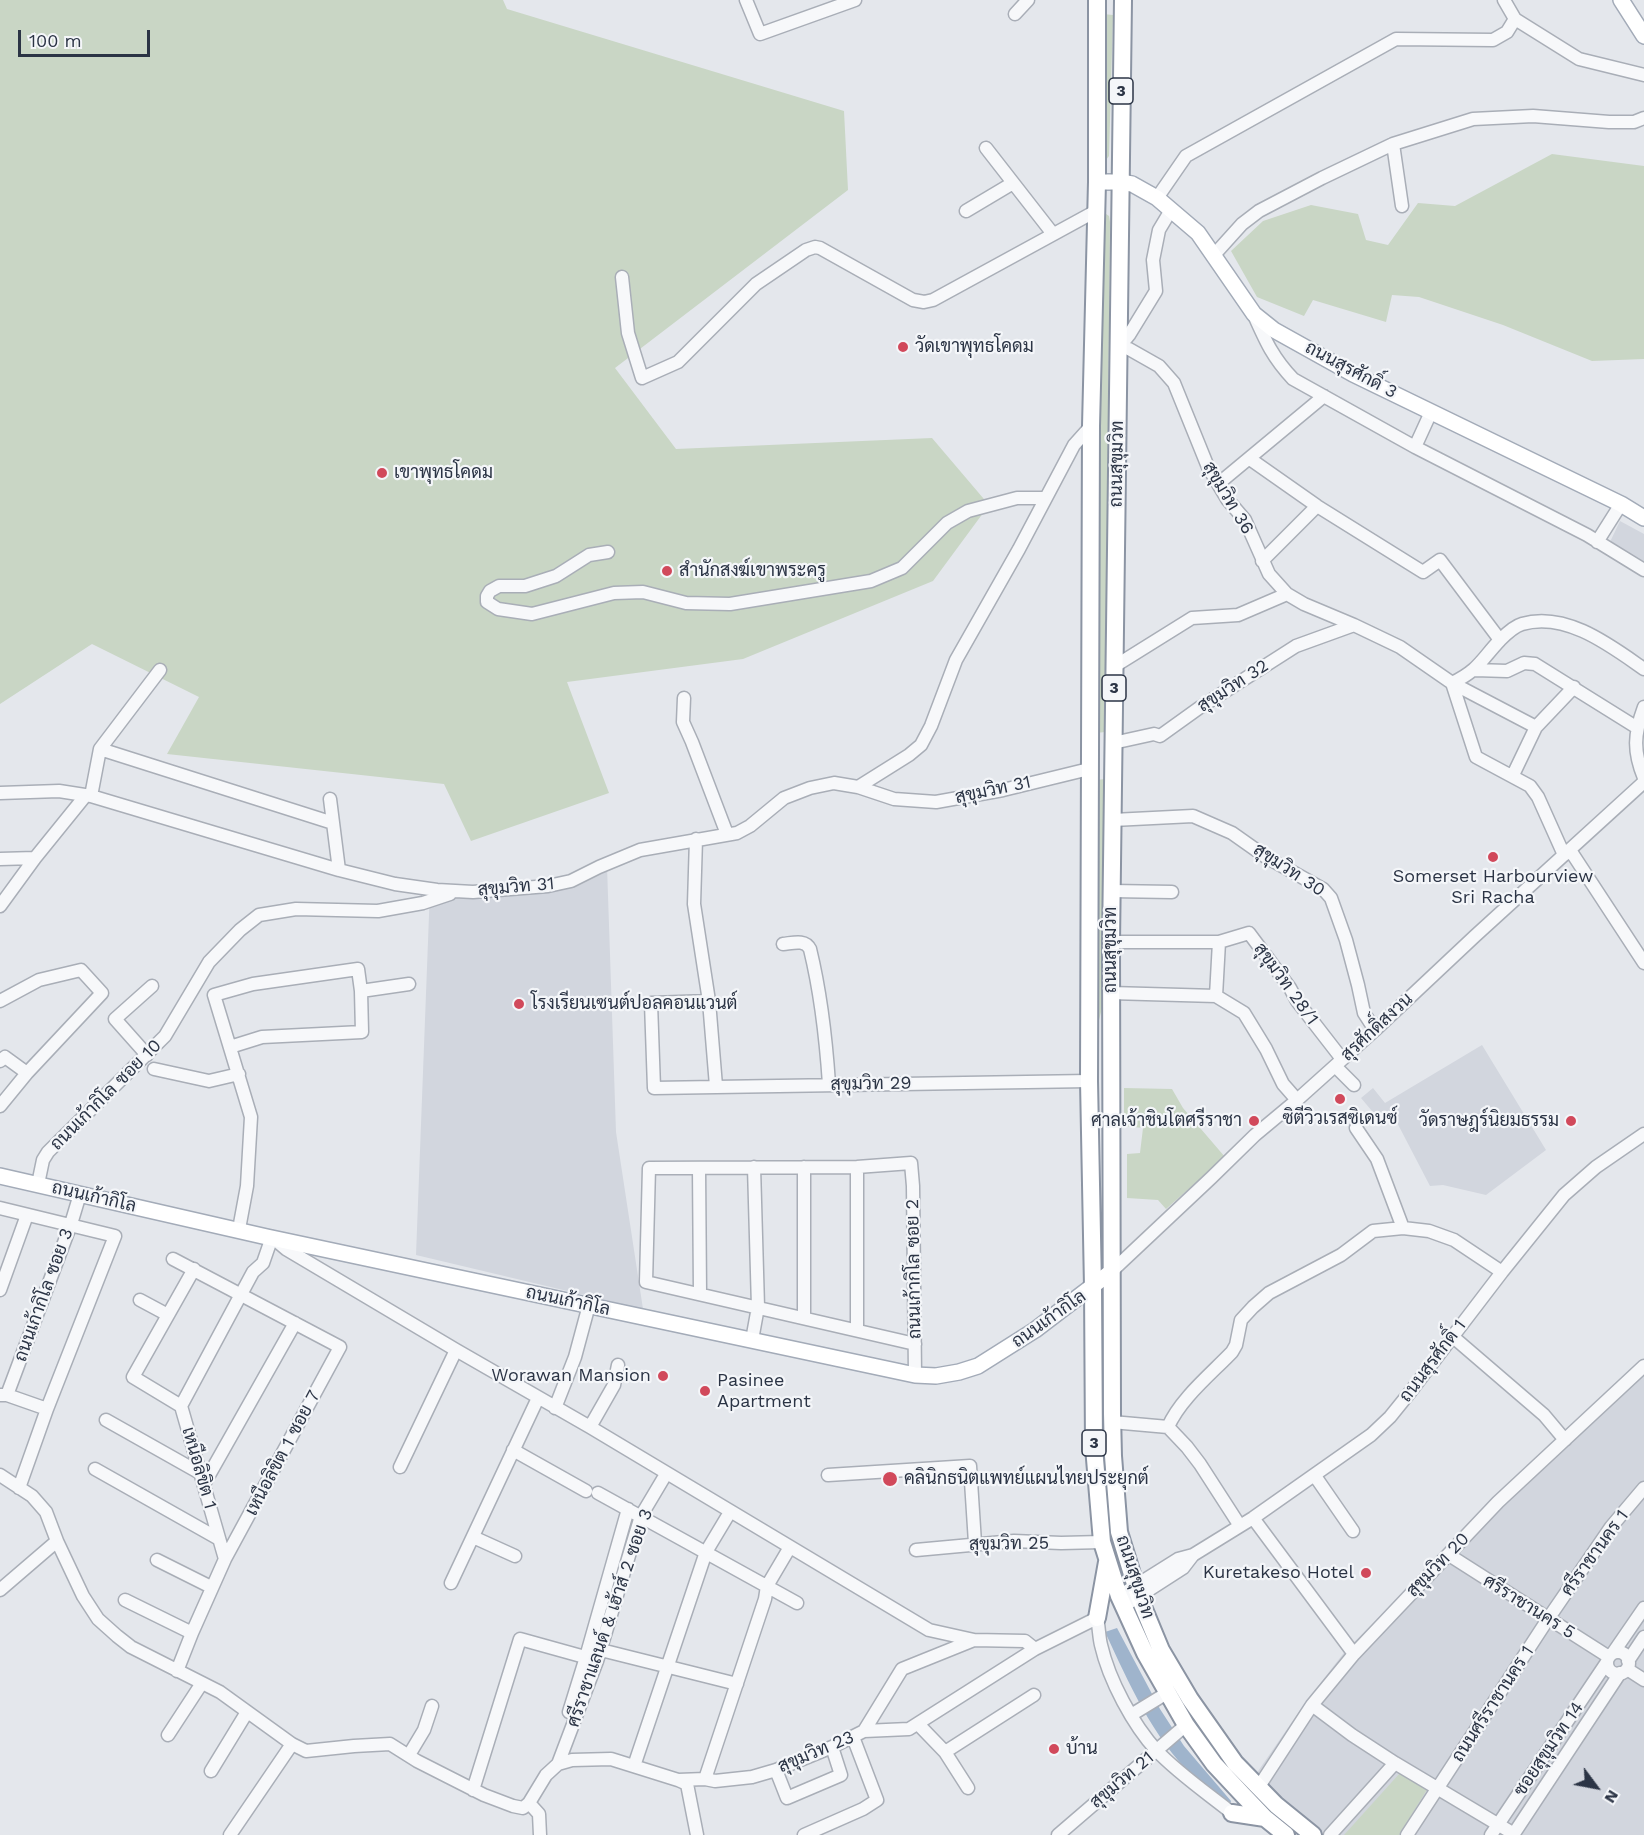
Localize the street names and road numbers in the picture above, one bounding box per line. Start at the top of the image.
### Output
road number: 3 [1109,78,1133,104]
street label: ถนนสุรศักดิ์ 3 [1301,337,1401,403]
street label: ถนนสุขุมวิท [1105,421,1129,507]
street label: สุขุมวิท 36 [1198,458,1258,538]
street label: สุขุมวิท 32 [1193,655,1273,717]
road number: 3 [1102,675,1126,701]
street label: สุขุมวิท 31 [953,771,1033,809]
street label: สุขุมวิท 30 [1249,839,1329,901]
street label: สุขุมวิท 31 [477,873,555,901]
street label: ถนนสุขุมวิท [1100,907,1122,993]
street label: สุขุมวิท 28/1 [1249,939,1323,1029]
street label: สุรศักดิ์สงวน [1337,988,1417,1066]
street label: ถนนเก้ากิโล ซอย 10 [46,1035,166,1155]
street label: สุขุมวิท 29 [830,1072,912,1096]
street label: ถนนเก้ากิโล [50,1177,138,1217]
street label: ถนนเก้ากิโล ซอย 2 [902,1199,926,1339]
street label: ถนนเก้ากิโล ซอย 3 [10,1225,78,1365]
street label: ถนนเก้ากิโล [524,1282,612,1320]
street label: ถนนเก้ากิโล [1008,1286,1090,1352]
street label: ถนนสุรศักดิ์ 1 [1395,1316,1471,1406]
street label: เหนือลิขิต 1 ซอย 7 [241,1387,325,1519]
street label: เหนือลิขิต 1 [177,1425,221,1511]
road number: 3 [1082,1430,1106,1456]
street label: ศรีราชาแลนด์ & เฮ้าส์ 2 ซอย 3 [562,1506,658,1730]
street label: ศรีราชานคร 1 [1557,1506,1633,1600]
street label: สุขุมวิท 20 [1402,1528,1474,1602]
street label: ถนนสุขุมวิท [1111,1532,1159,1622]
street label: สุขุมวิท 25 [969,1533,1049,1555]
street label: ศรีราชานคร 5 [1479,1570,1579,1644]
street label: ถนนศรีราชานคร 1 [1447,1642,1539,1766]
street label: ซอยสุขุมวิท 14 [1509,1698,1589,1800]
street label: สุขุมวิท 23 [775,1726,857,1778]
street label: สุขุมวิท 21 [1086,1747,1158,1813]

